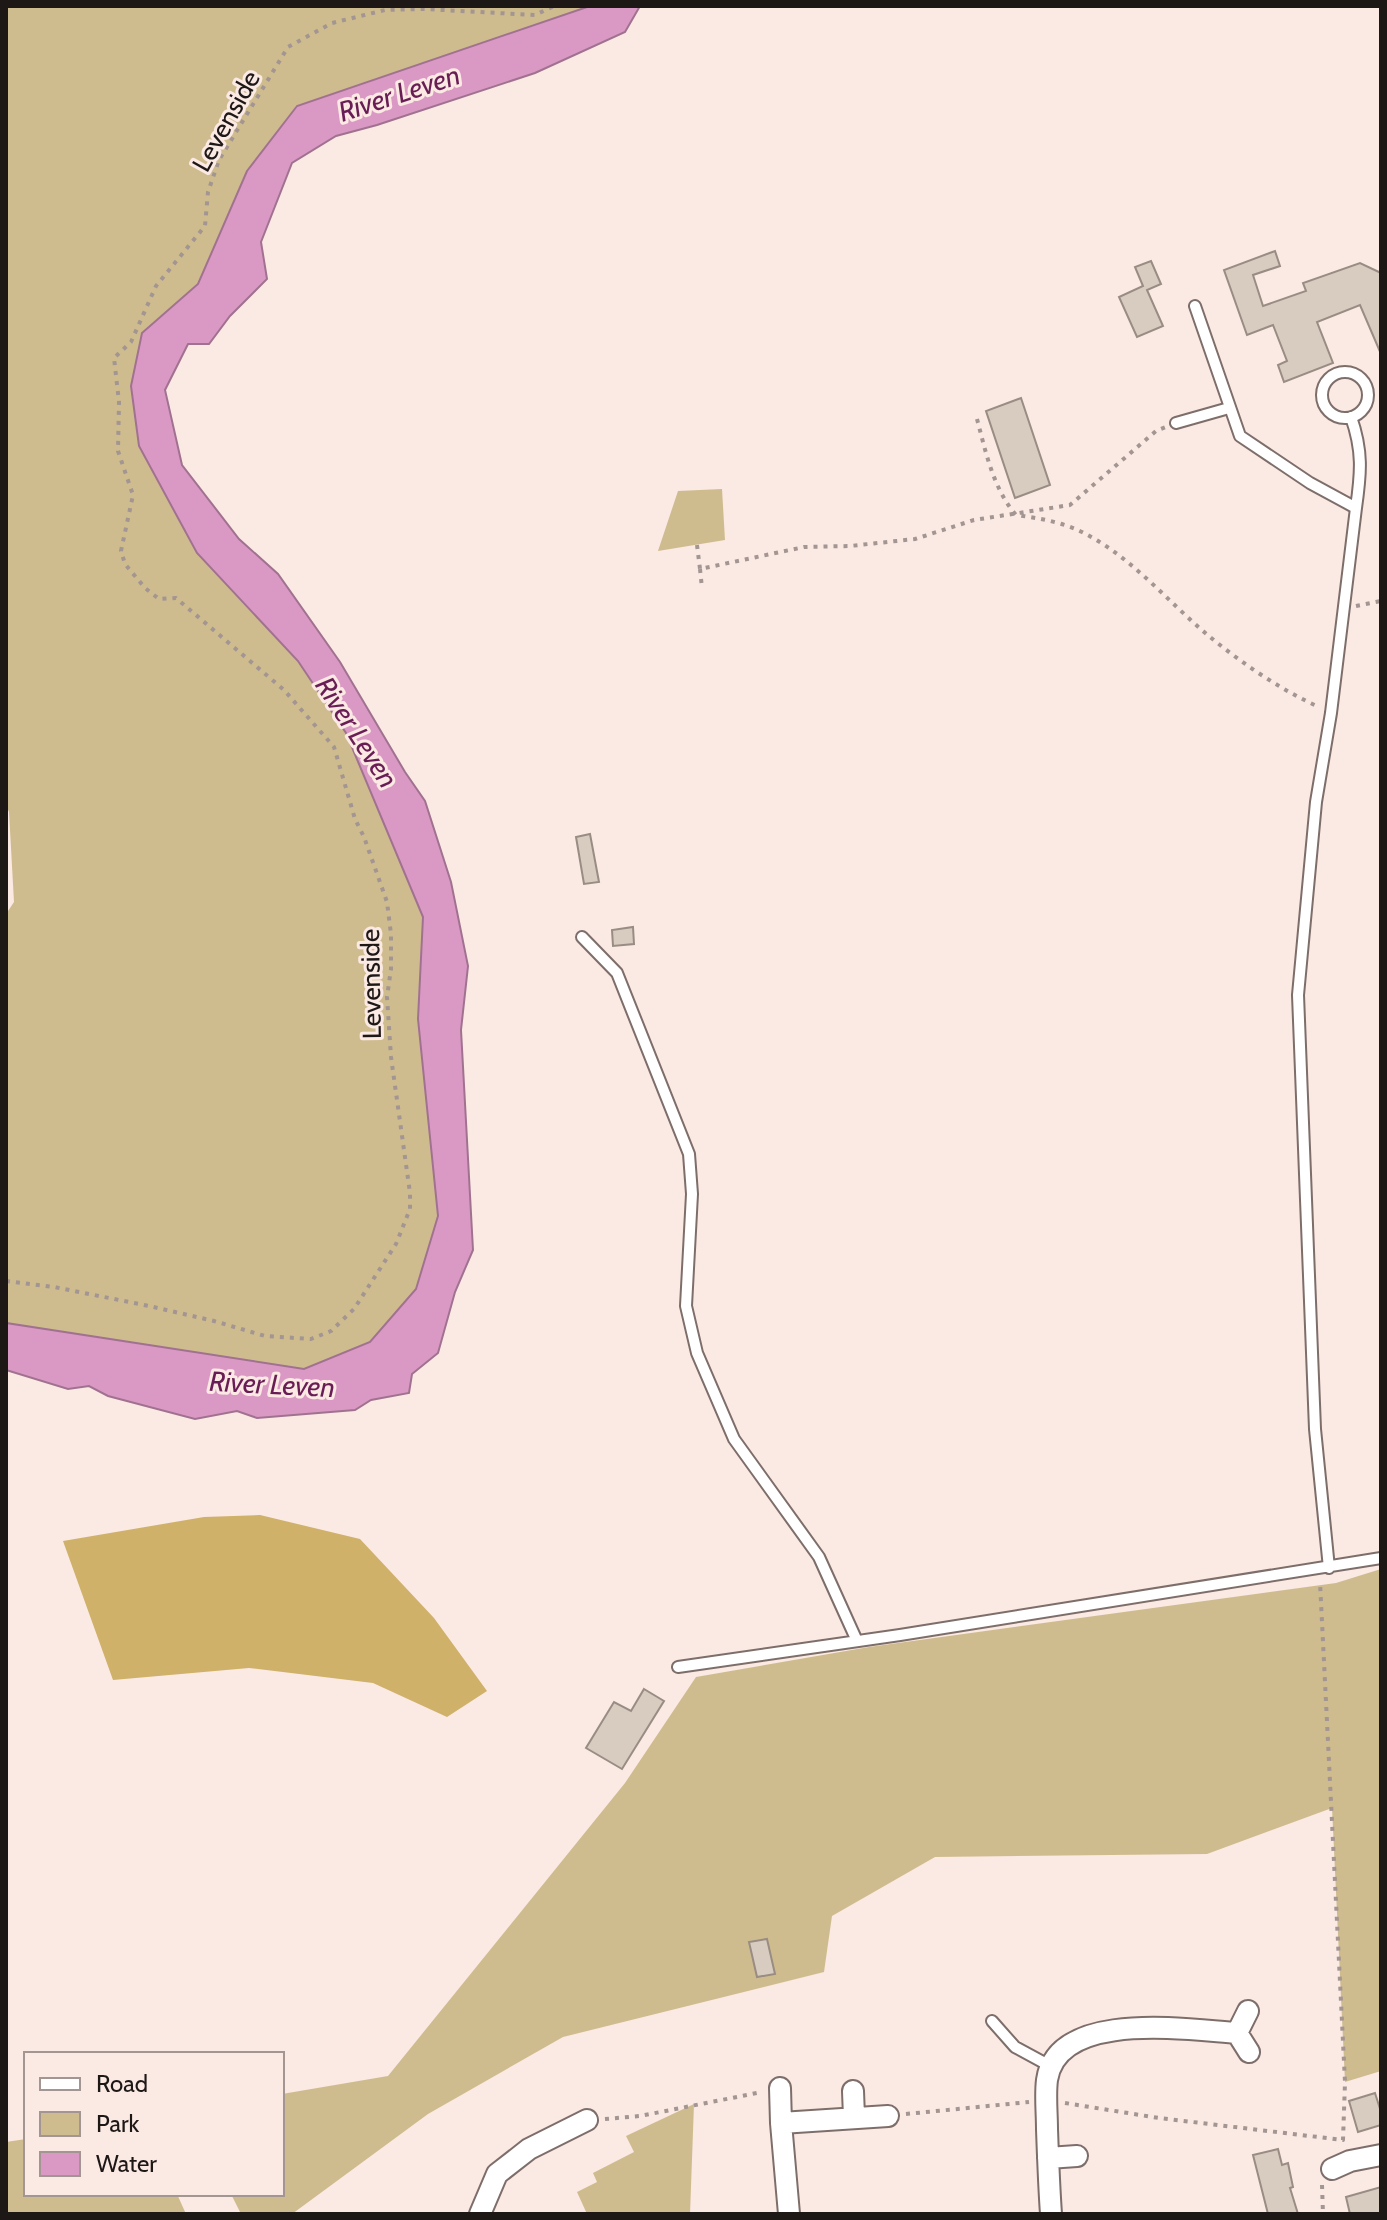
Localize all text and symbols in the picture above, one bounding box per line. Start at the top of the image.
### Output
water label: River Leven [334,57,464,129]
street label: Levenside [185,65,267,177]
water label: River Leven [308,670,406,794]
street label: Levenside [354,929,388,1039]
water label: River Leven [208,1364,336,1404]
legend [24,2052,284,2196]
text: Road [96,2069,148,2098]
text: Park [96,2109,139,2138]
text: Water [96,2149,157,2178]

